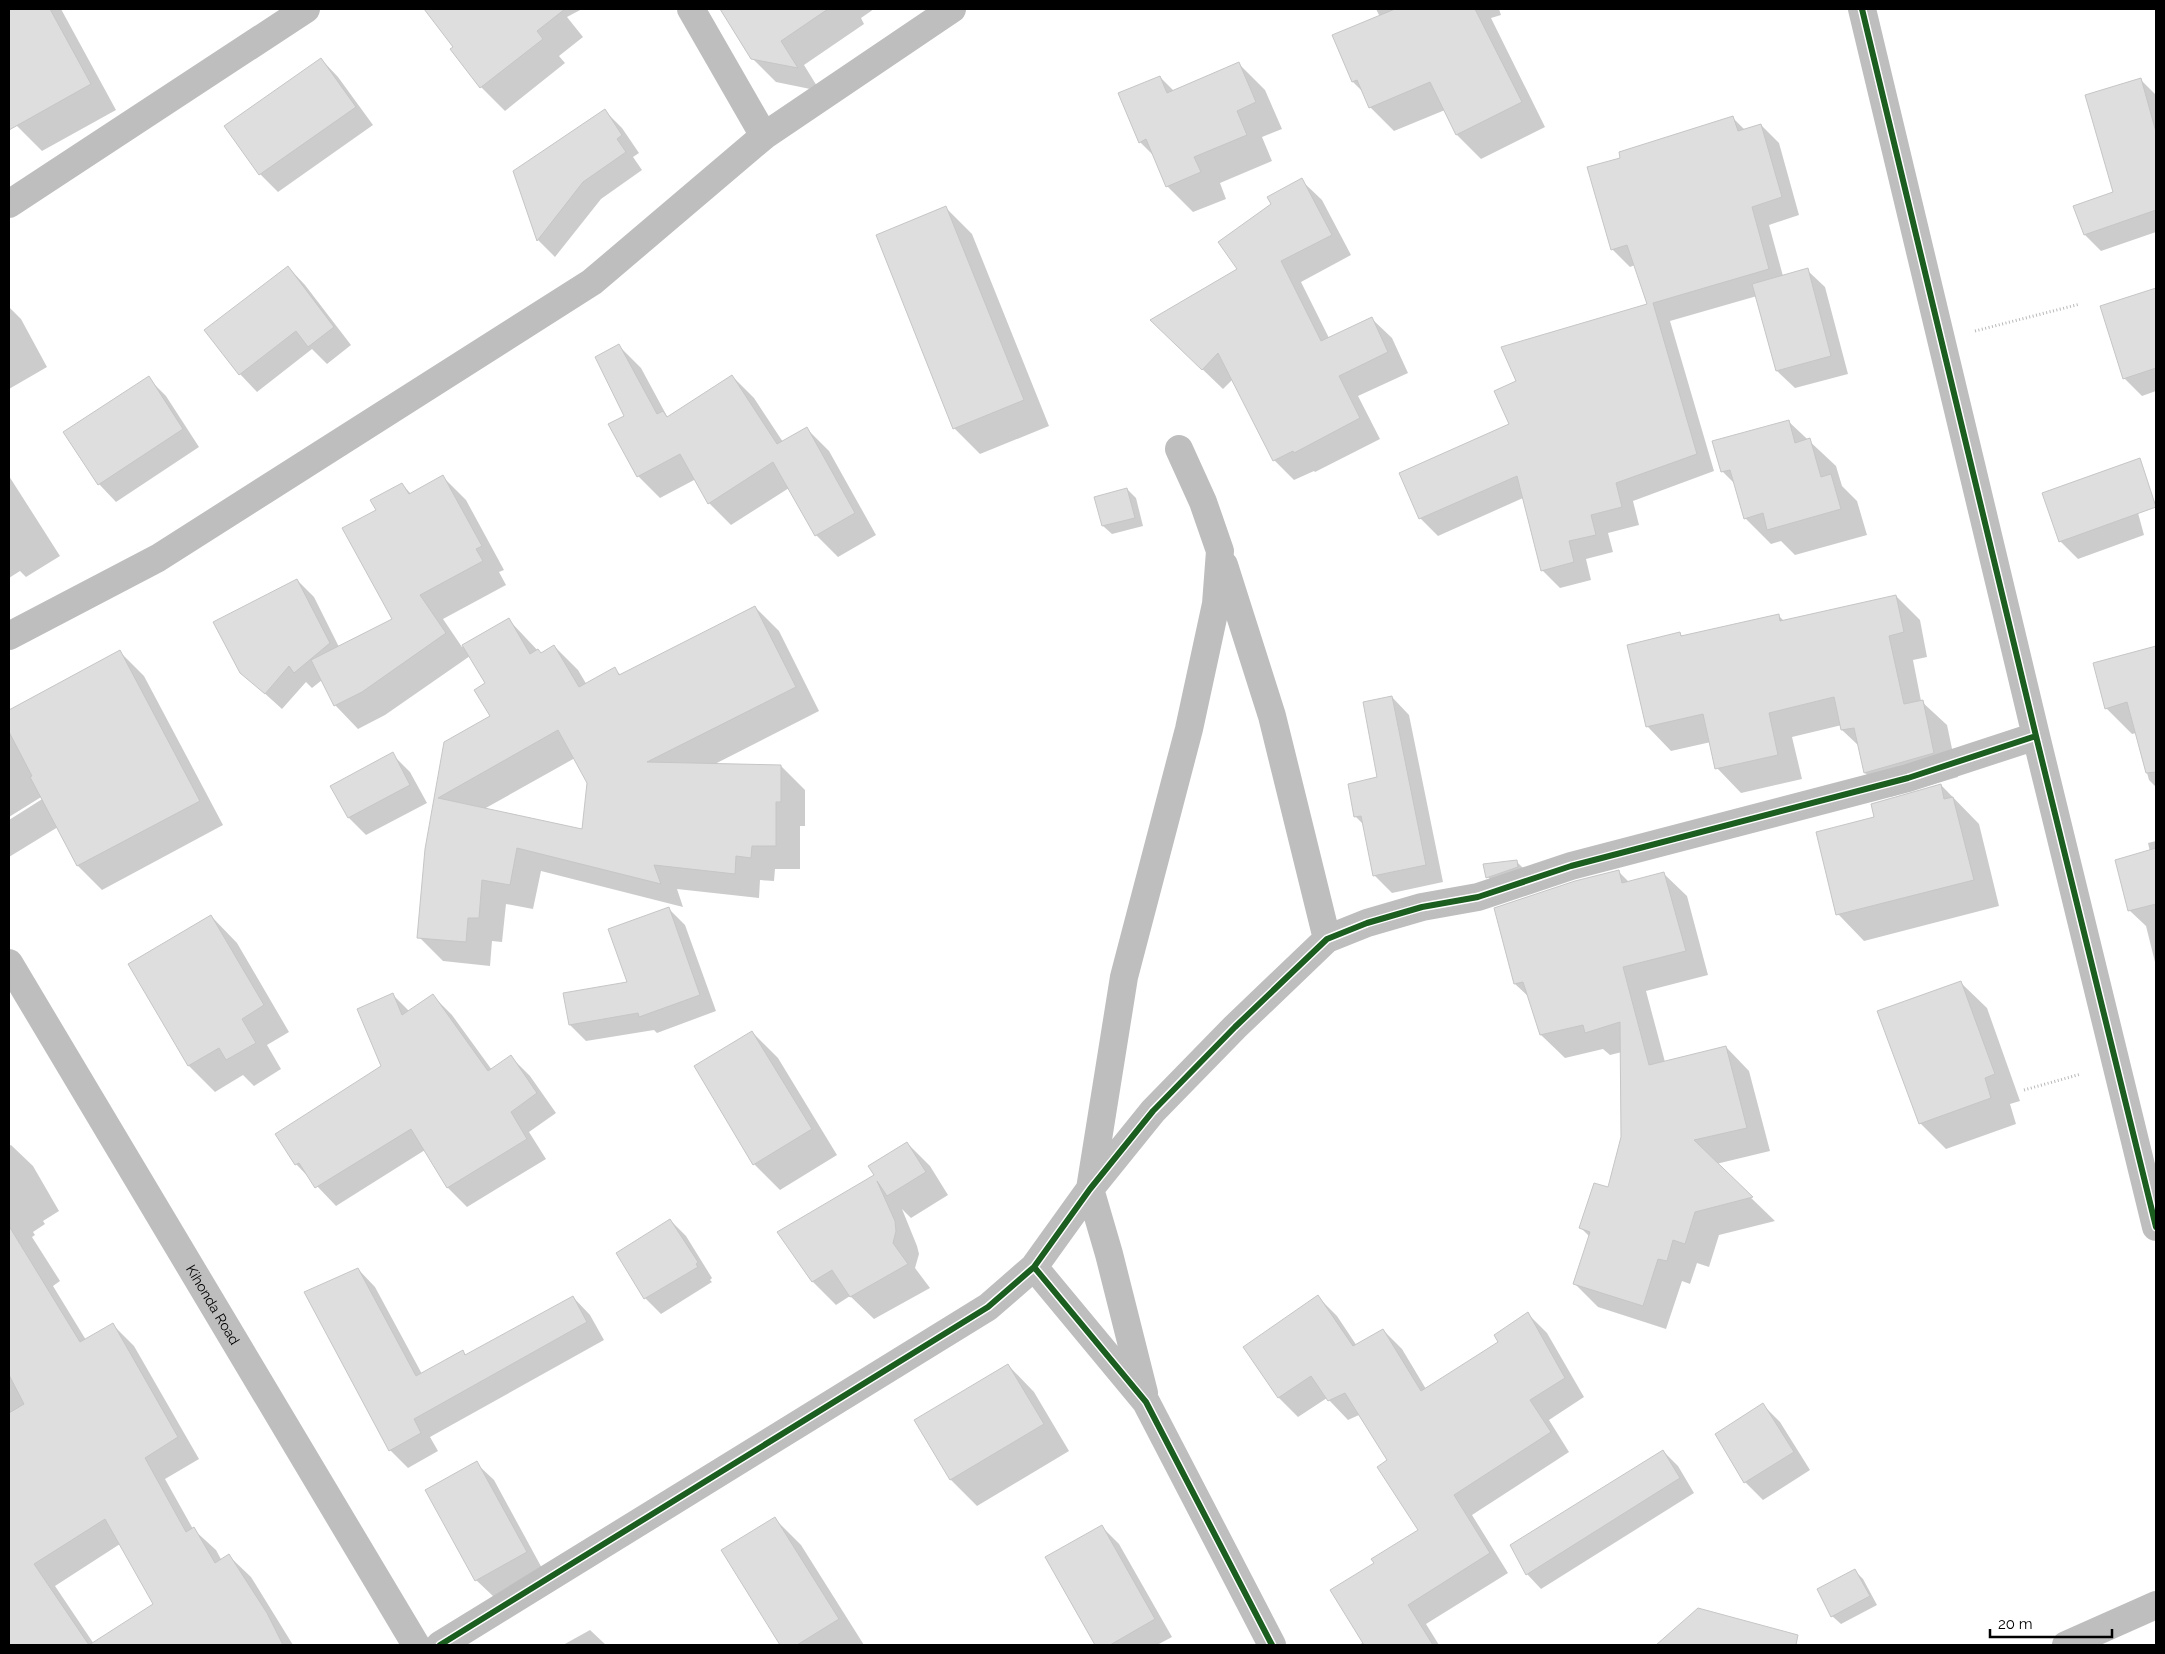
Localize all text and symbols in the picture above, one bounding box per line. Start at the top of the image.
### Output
street label: Kihonda Road [183,1262,243,1348]
scale bar [1990,1606,2112,1638]
text: 20 m [1998,1615,2033,1633]

